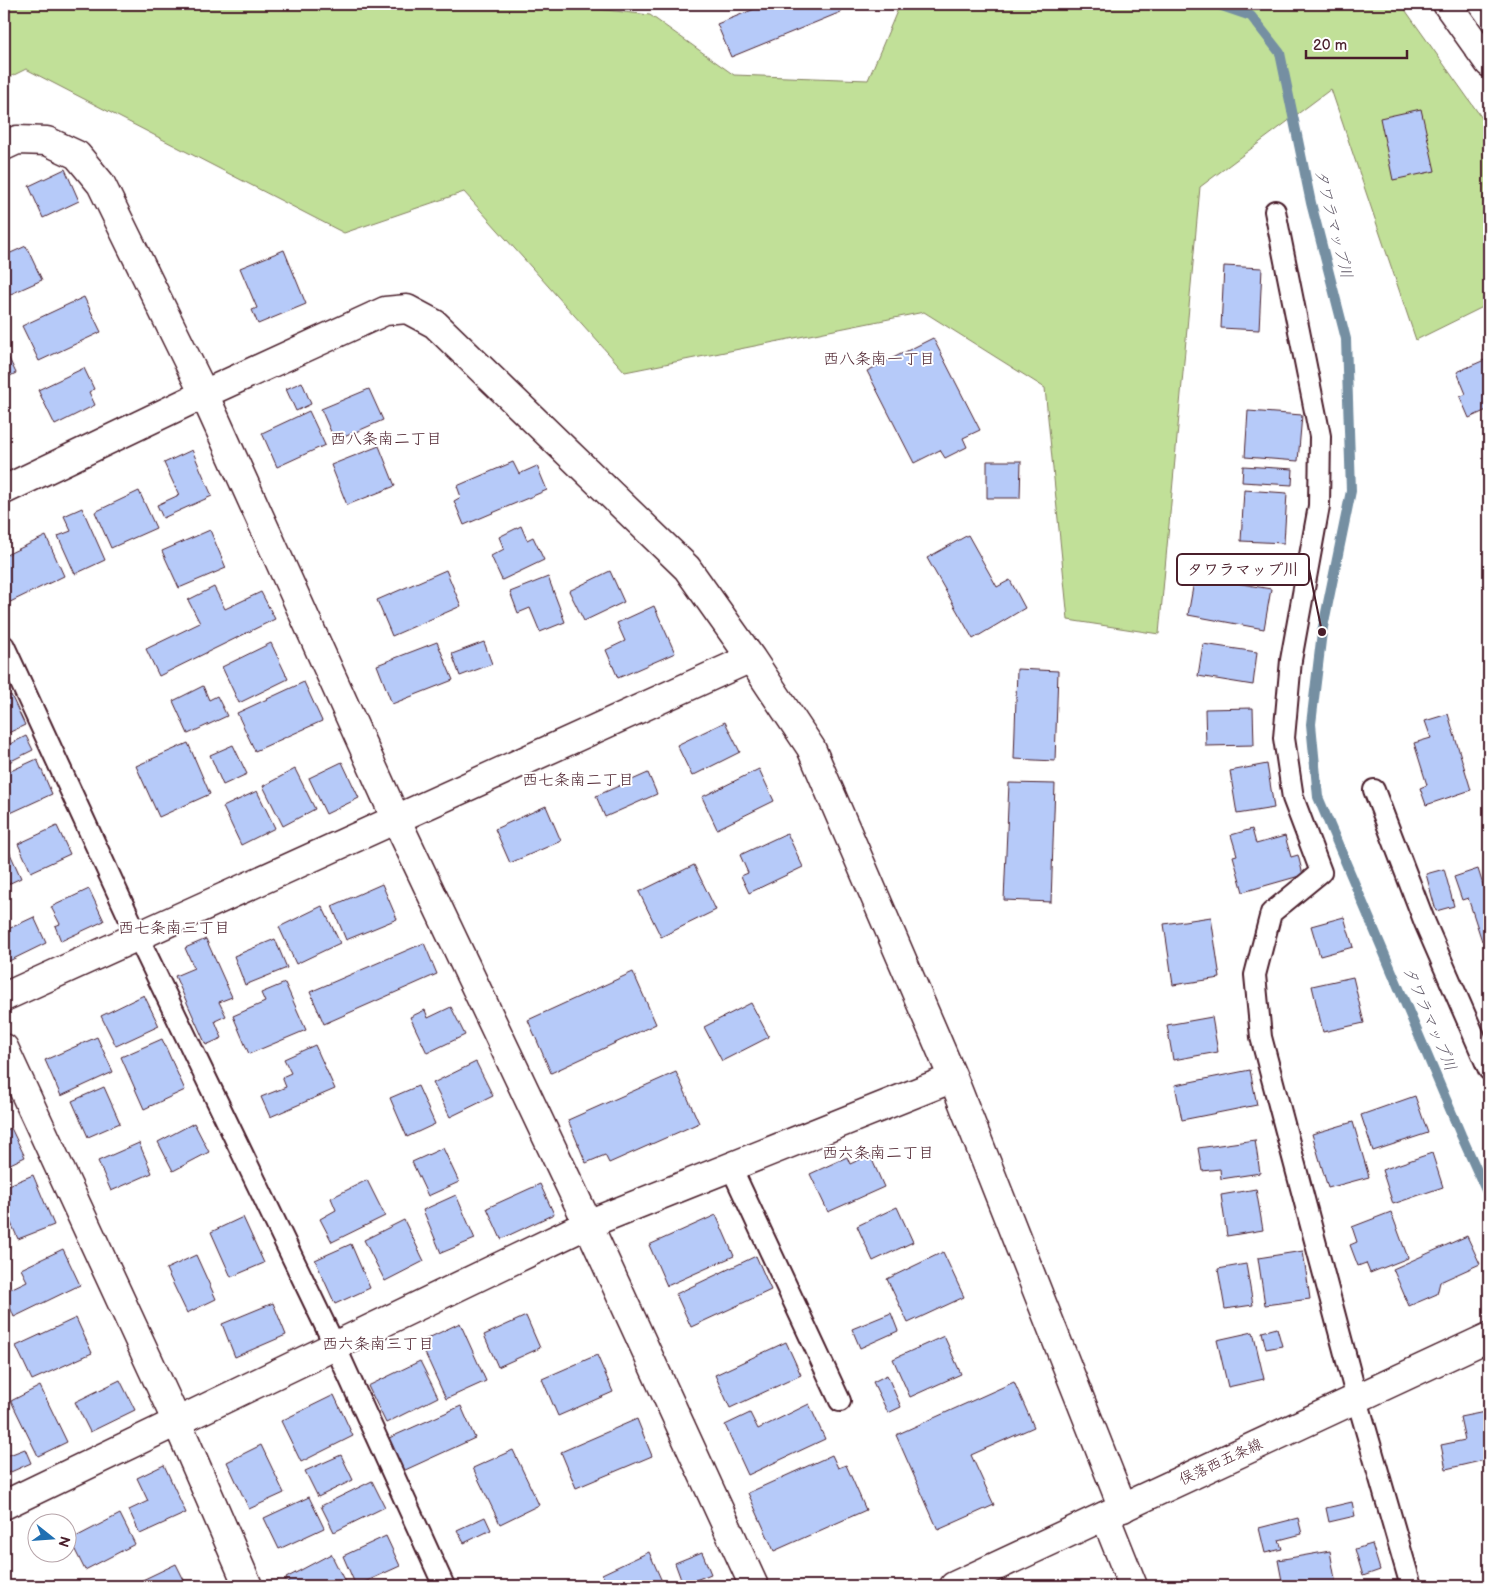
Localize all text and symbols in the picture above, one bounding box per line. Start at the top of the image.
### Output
scale bar [1306,28,1407,60]
text: 20 m [1313,36,1347,55]
water label: タワラマップ川 [1310,167,1356,281]
district label: 西八条南一丁目 [823,350,935,369]
district label: 西八条南二丁目 [330,430,442,449]
callout: タワラマップ川 [1177,554,1309,585]
text: タワラマップ川 [1187,561,1299,580]
district label: 西七条南二丁目 [522,771,634,790]
district label: 西七条南三丁目 [118,919,230,938]
water label: タワラマップ川 [1398,964,1460,1074]
district label: 西六条南二丁目 [822,1144,934,1163]
district label: 西六条南三丁目 [322,1335,434,1354]
street label: 俣落西五条線 [1176,1434,1266,1490]
north arrow [28,1512,78,1562]
text: N [54,1534,74,1549]

